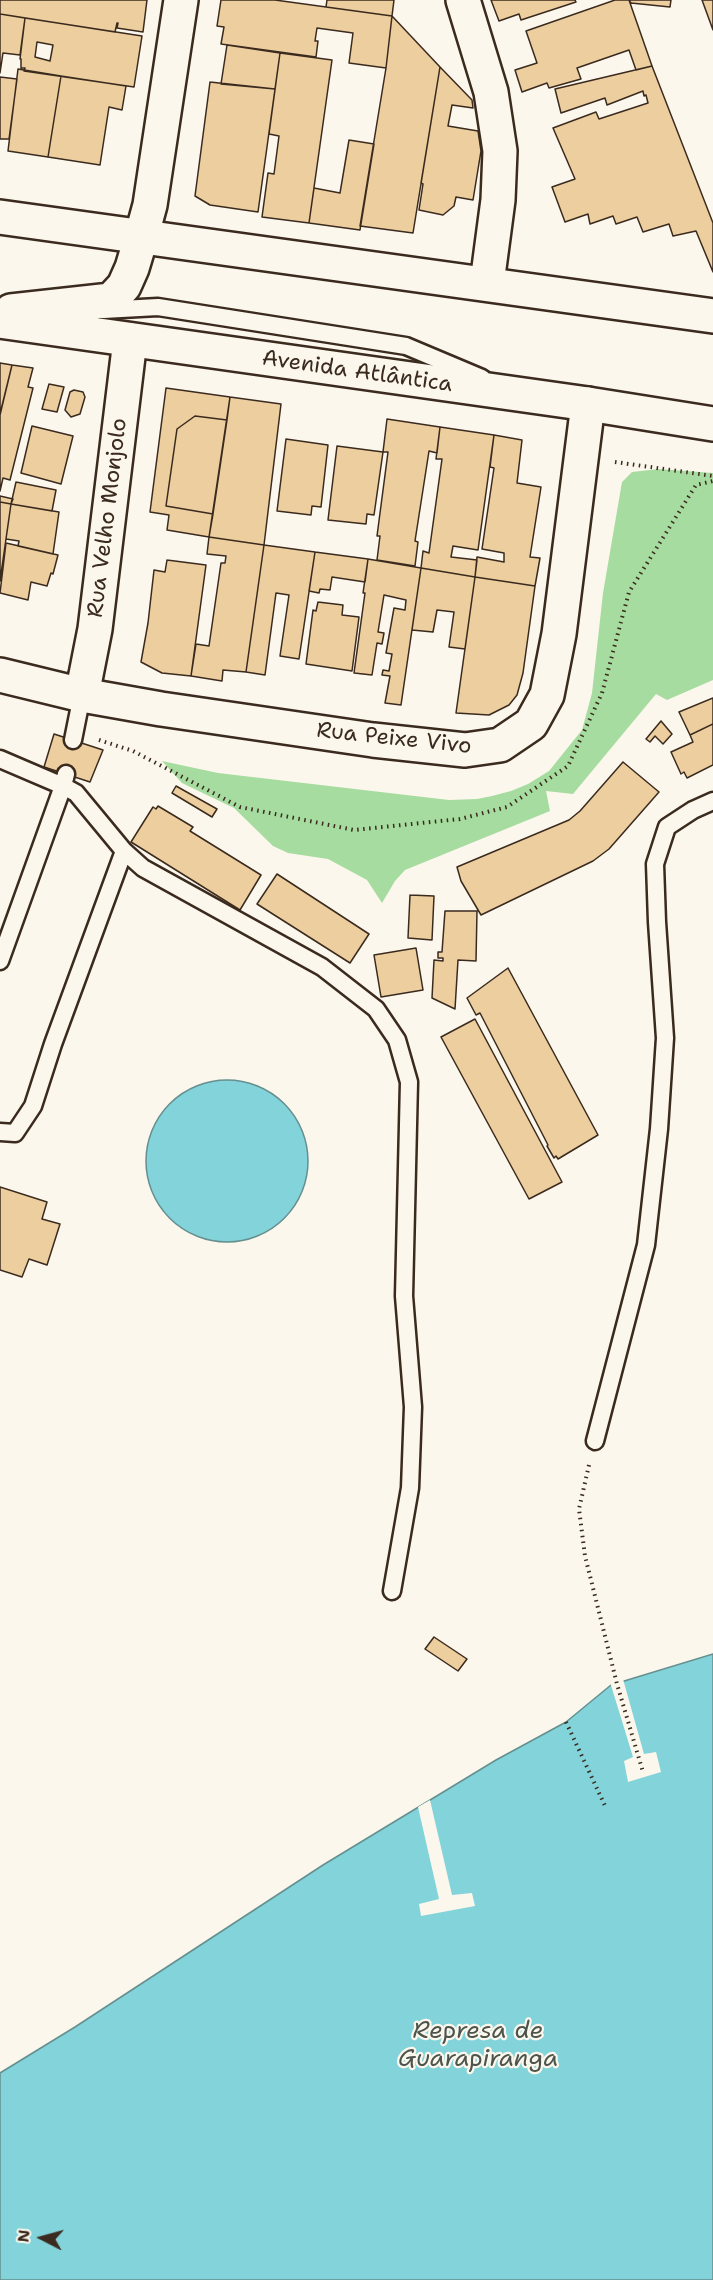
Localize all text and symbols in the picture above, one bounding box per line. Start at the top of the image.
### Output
street label: Avenida Atlântica [260,346,454,398]
street label: Rua Velho Monjolo [83,417,133,619]
street label: Rua Peixe Vivo [315,718,473,760]
water label: Represa de Guarapiranga [398,2018,558,2074]
north arrow [12,2208,72,2268]
text: N [12,2229,35,2243]

